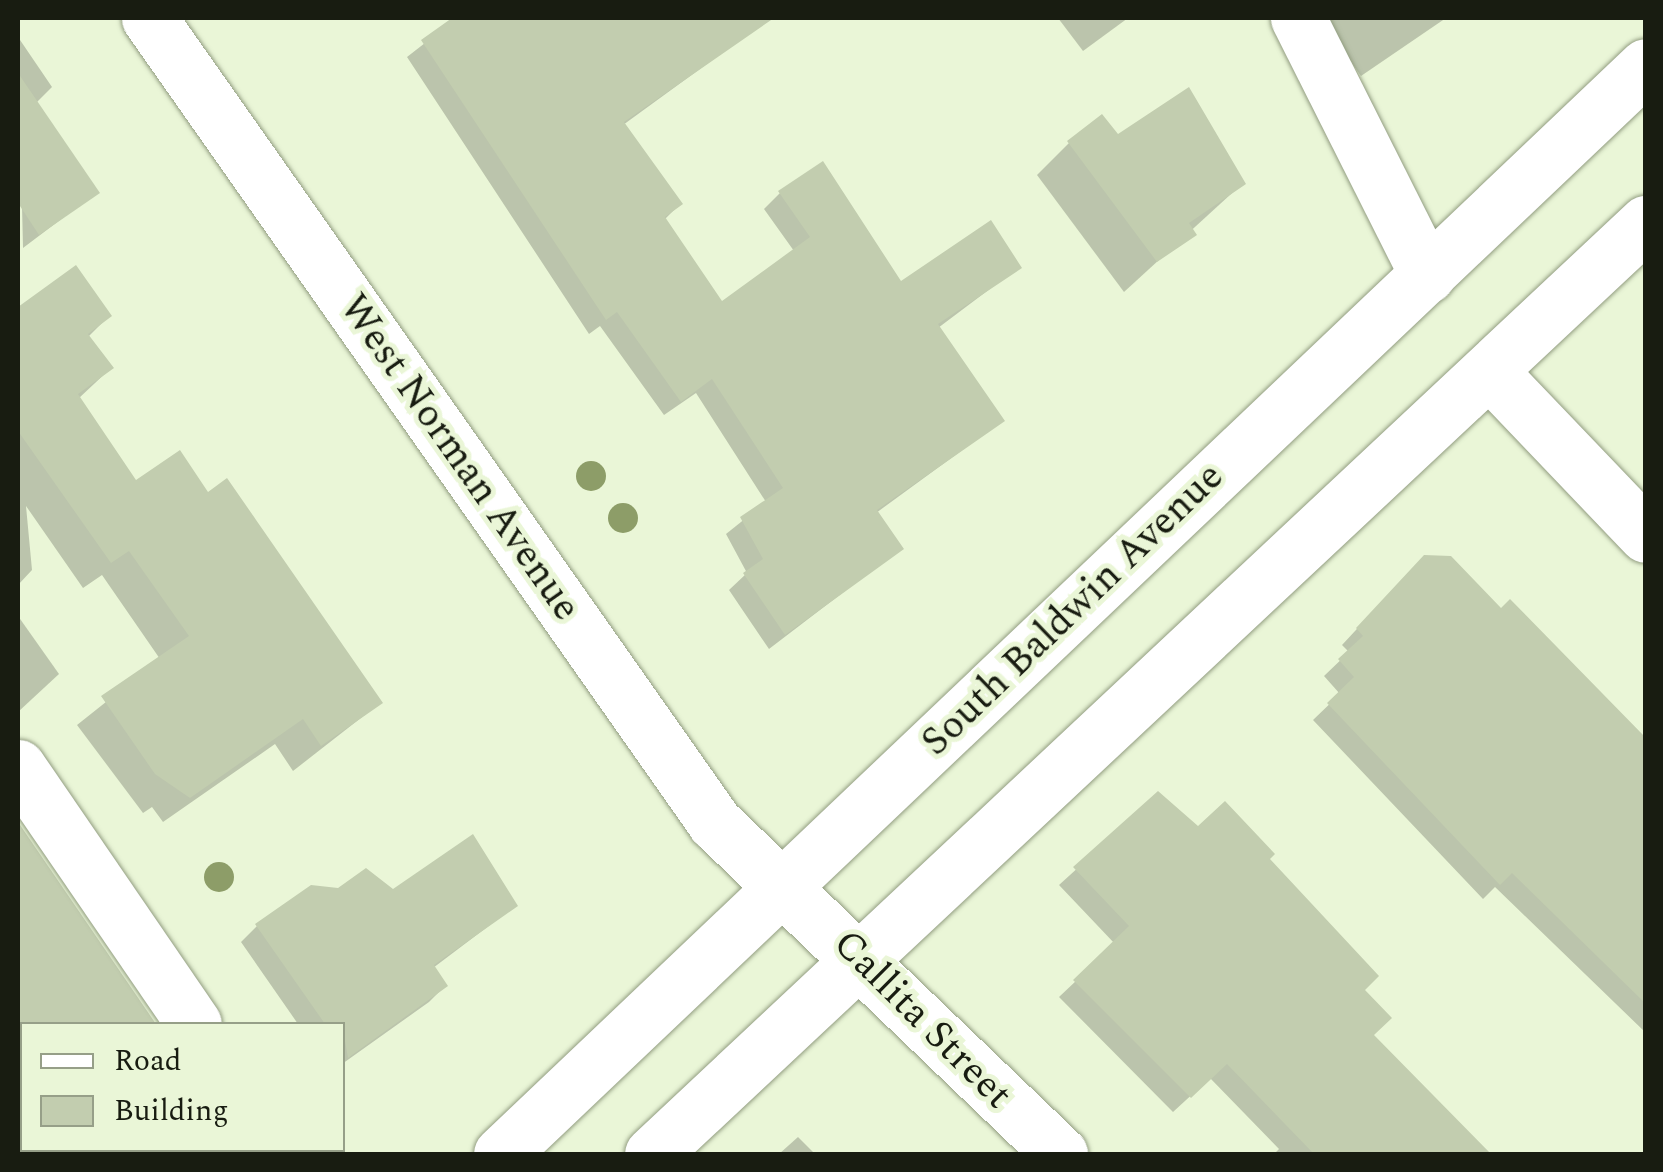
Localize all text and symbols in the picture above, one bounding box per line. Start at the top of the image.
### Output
street label: West Norman Avenue [328,286,590,630]
street label: South Baldwin Avenue [912,453,1234,767]
street label: Callita Street [823,921,1021,1119]
legend [20,1022,345,1152]
text: Road [114,1038,182,1084]
text: Building [114,1088,229,1134]

